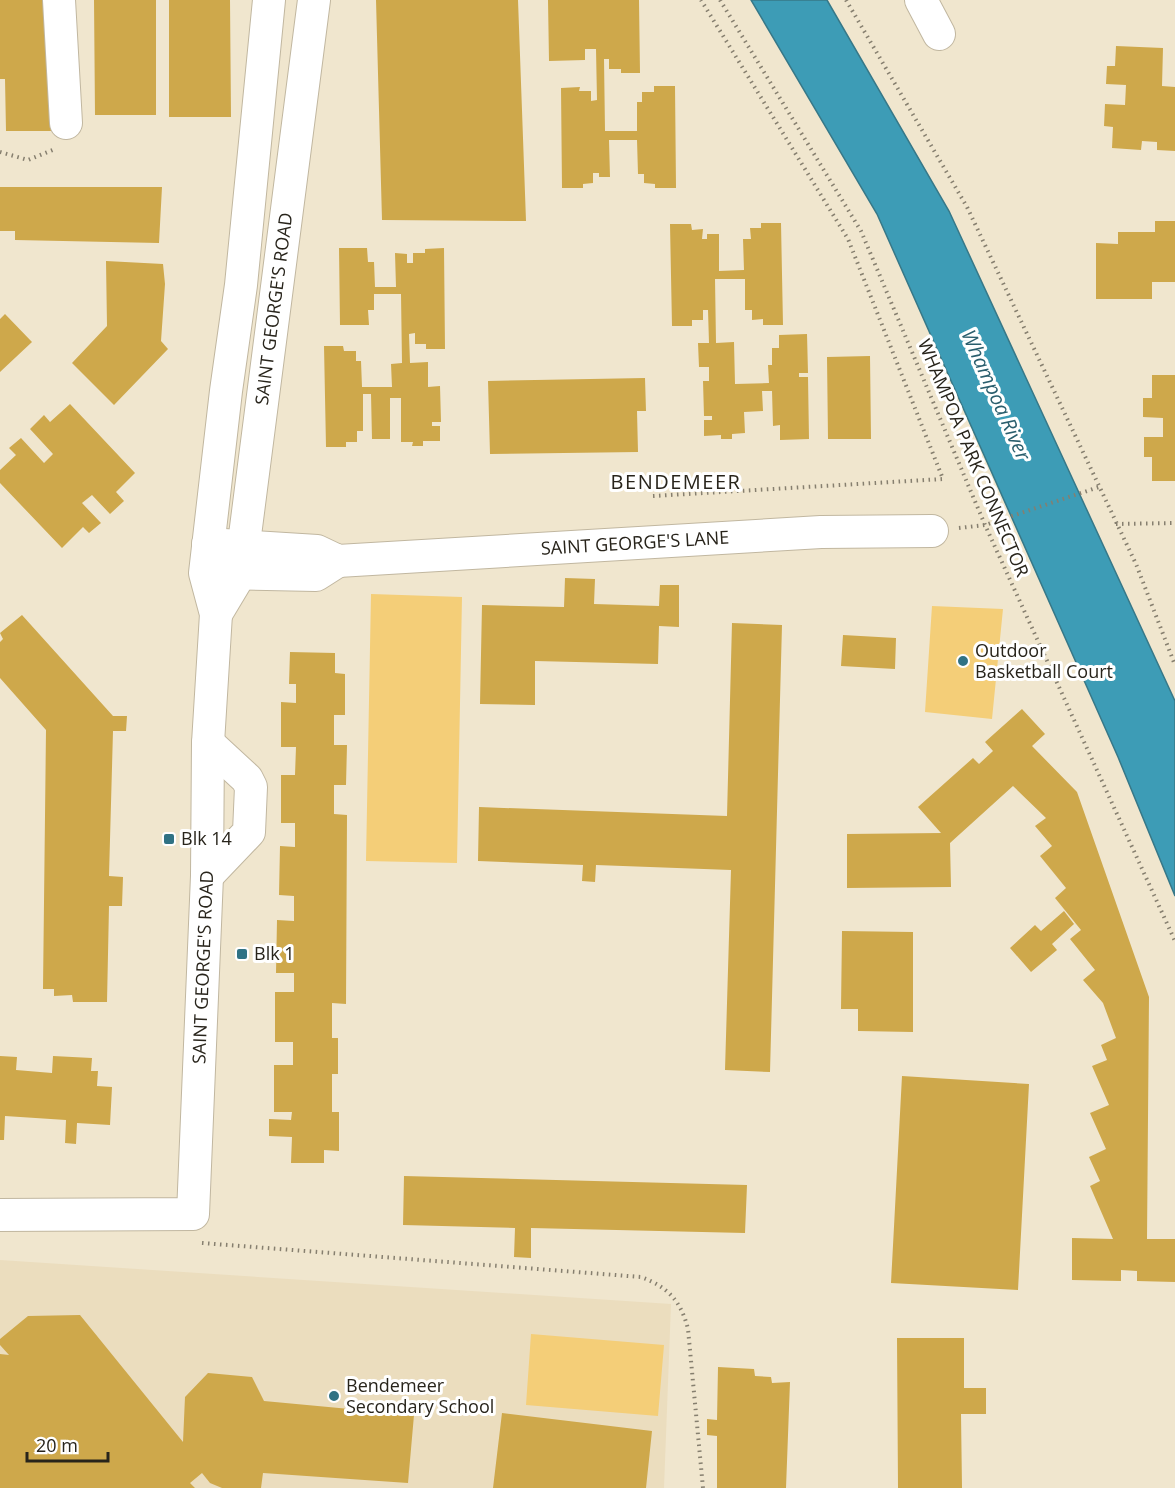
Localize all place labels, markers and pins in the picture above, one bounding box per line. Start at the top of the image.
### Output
place label: Outdoor Basketball Court [975,638,1113,683]
marker: Outdoor Basketball Court [956,654,970,668]
place label: Blk 14 [181,826,232,850]
marker: Blk 14 [162,832,176,846]
place label: Blk 1 [254,941,295,965]
marker: Blk 1 [235,947,249,961]
place label: Bendemeer Secondary School [346,1373,494,1418]
marker: Bendemeer Secondary School [327,1389,341,1403]

